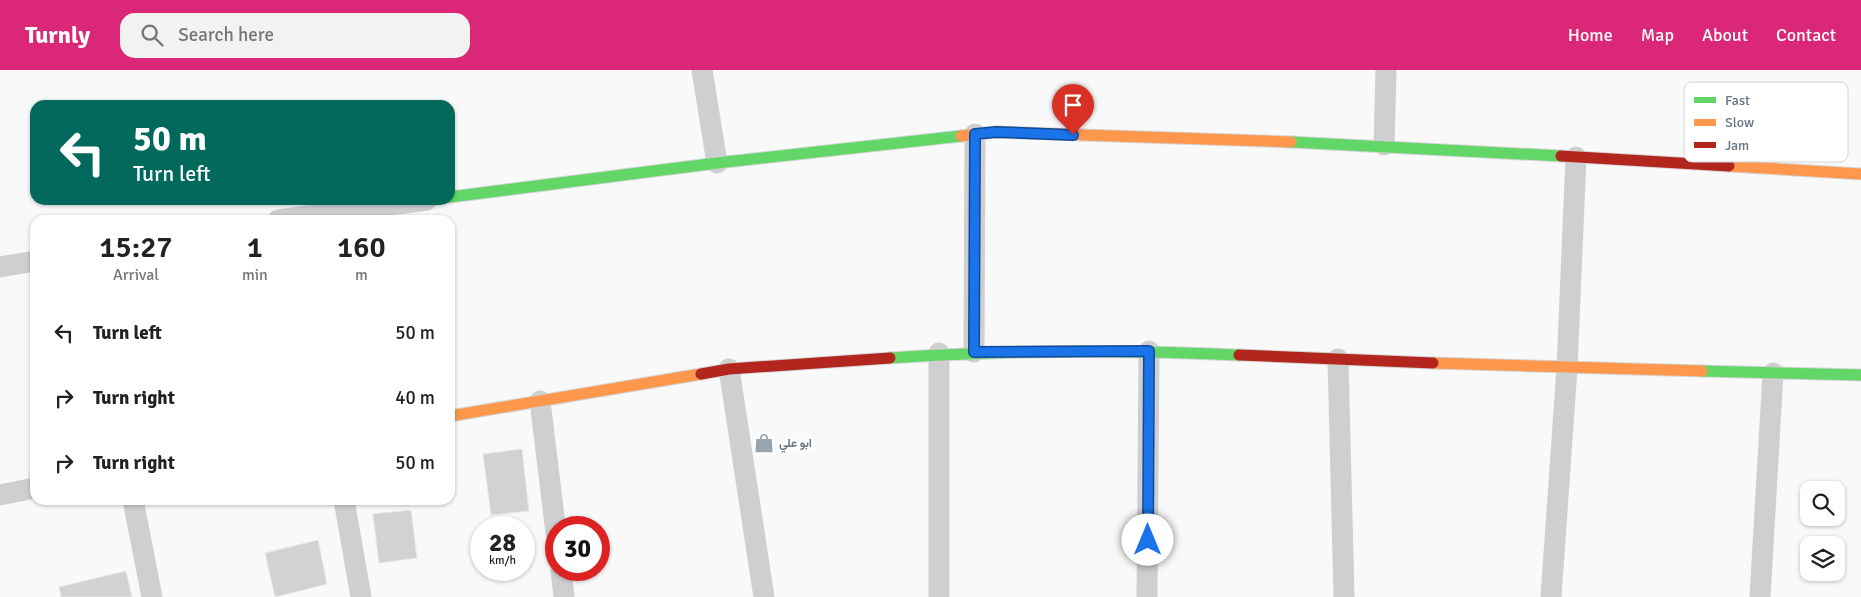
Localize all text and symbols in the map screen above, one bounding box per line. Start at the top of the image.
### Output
search box [120,13,470,58]
text: Turnly [25,20,90,50]
icon: search [138,21,166,49]
text: Search here [178,23,274,47]
text: Home [1568,24,1613,46]
text: Map [1641,24,1674,46]
text: About [1702,24,1748,46]
text: Contact [1776,24,1836,46]
legend [1684,82,1848,162]
pin [1052,84,1094,135]
icon: arrive [1059,91,1087,119]
text: Fast [1725,92,1750,109]
text: Slow [1725,114,1754,131]
text: 50 m [133,117,207,160]
icon: left [50,120,115,185]
text: Jam [1725,137,1749,154]
text: Turn left [133,160,211,187]
text: 15:27 [99,229,173,266]
text: 1 [247,229,263,266]
text: 160 [337,229,386,266]
text: Arrival [113,265,159,285]
text: min [242,265,268,285]
text: m [355,265,368,285]
icon: left [50,319,78,347]
text: Turn left [93,321,162,345]
text: 50 m [395,321,435,345]
icon: right [50,384,78,412]
text: Turn right [93,386,175,410]
text: 40 m [395,386,435,410]
shop icon: ابو علي [753,432,775,454]
place label: ابو علي [779,436,812,453]
icon: right [50,449,78,477]
text: Turn right [93,451,175,475]
text: 50 m [395,451,435,475]
map controls [1800,481,1845,581]
button: search [1800,481,1845,526]
position arrow [1121,513,1173,565]
speed limit sign: 30 [545,516,610,581]
text: 28 [489,527,516,558]
button: layers [1800,536,1845,581]
text: km/h [489,553,516,568]

